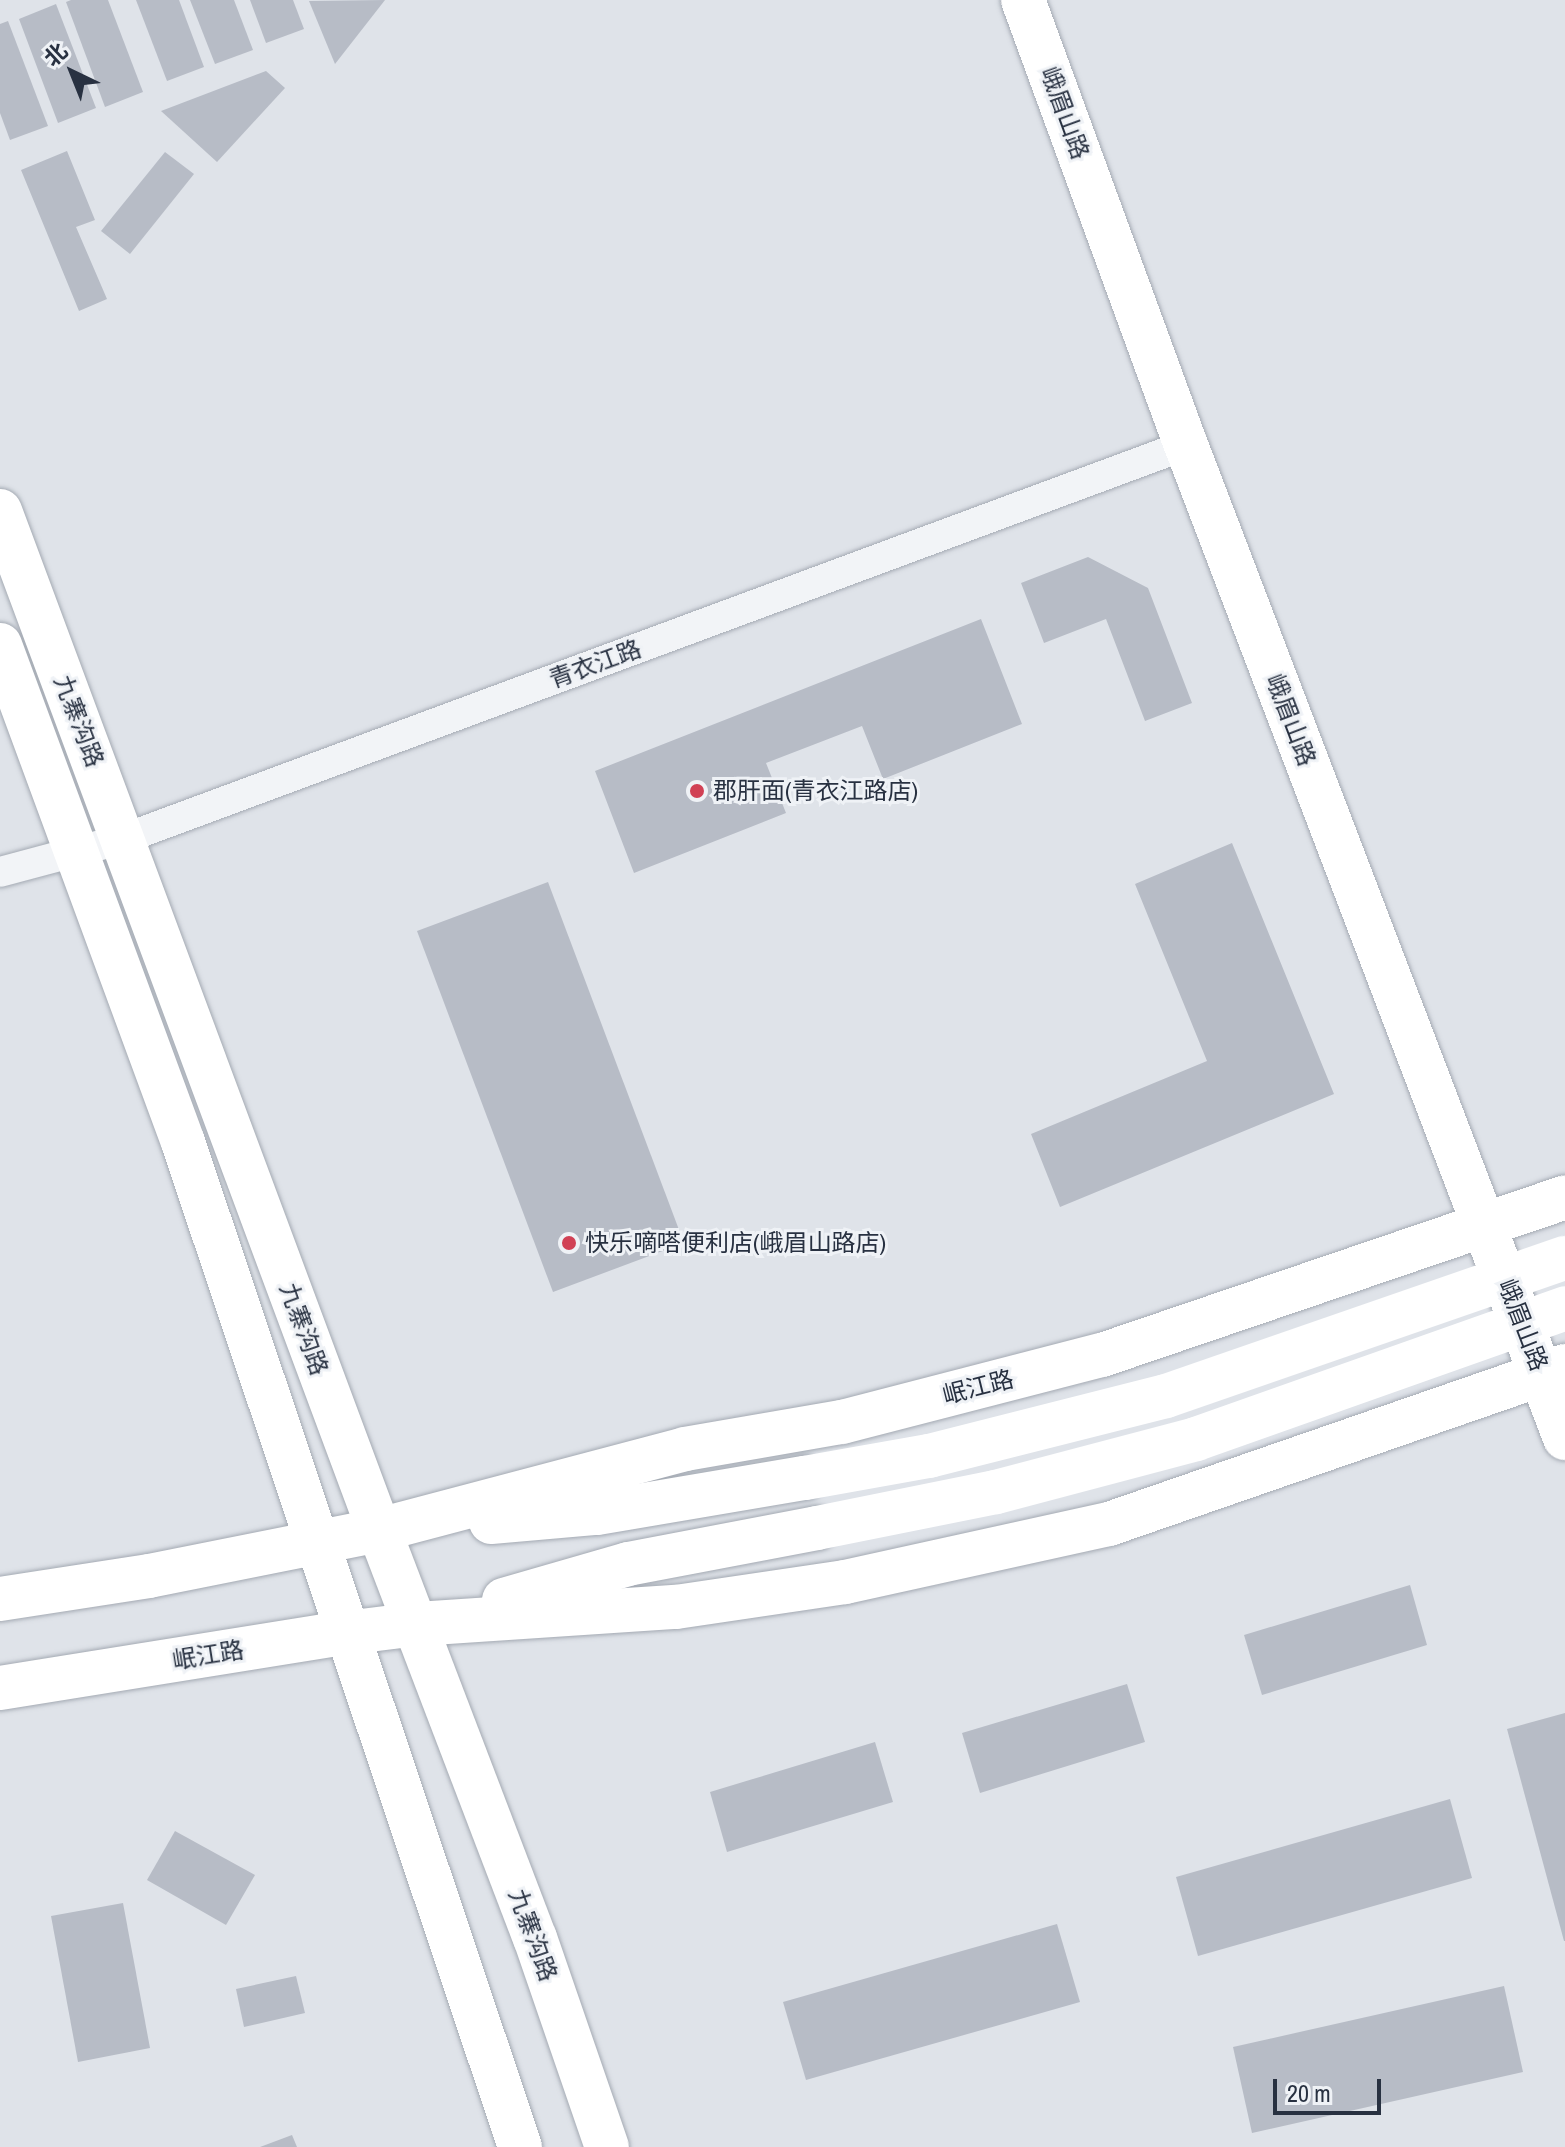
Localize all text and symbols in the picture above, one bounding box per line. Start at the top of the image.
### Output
north arrow [32,32,112,112]
text: 北 [37,36,74,73]
street label: 峨眉山路 [1035,63,1095,163]
street label: 青衣江路 [545,634,645,694]
street label: 峨眉山路 [1260,670,1322,770]
street label: 九寨沟路 [48,671,110,771]
place label: 郡肝面(青衣江路店) [713,777,918,805]
marker: 郡肝面(青衣江路店) [688,782,706,800]
place label: 快乐嘀嗒便利店(峨眉山路店) [585,1229,886,1257]
marker: 快乐嘀嗒便利店(峨眉山路店) [560,1234,578,1252]
street label: 峨眉山路 [1492,1275,1554,1375]
street label: 九寨沟路 [274,1279,334,1379]
street label: 岷江路 [940,1364,1016,1410]
street label: 岷江路 [170,1635,246,1675]
street label: 九寨沟路 [503,1885,563,1985]
scale bar [1277,2063,1385,2113]
text: 20 m [1287,2077,1331,2109]

